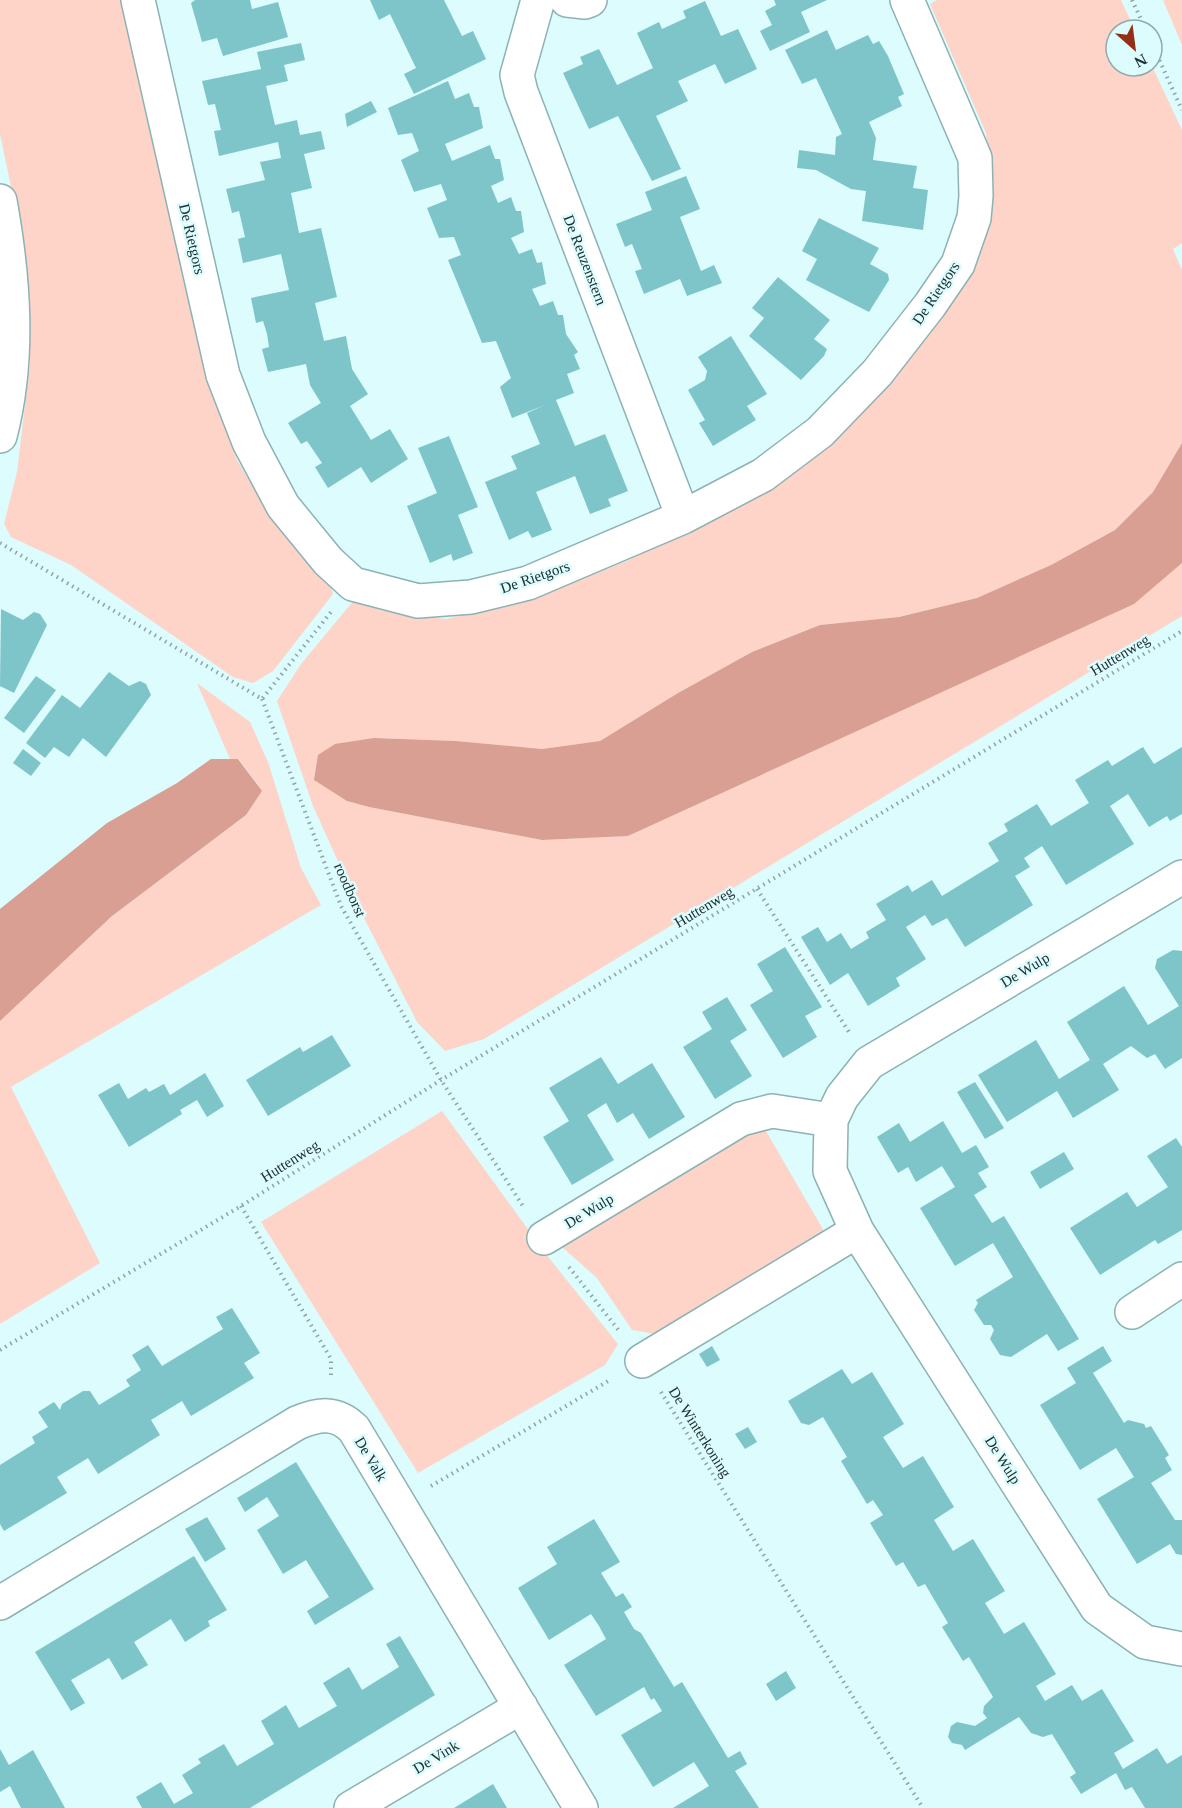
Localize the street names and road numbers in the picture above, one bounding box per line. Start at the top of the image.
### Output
street label: De Rietgors [176,202,208,276]
street label: De Reuzenstern [560,213,610,308]
street label: De Rietgors [909,259,963,327]
street label: De Rietgors [498,558,572,596]
street label: Huttenweg [1088,631,1153,679]
street label: roodborst [331,860,369,920]
street label: Huttenweg [672,883,737,931]
street label: De Wulp [998,949,1052,991]
street label: Huttenweg [258,1137,323,1185]
street label: De Wulp [562,1190,616,1232]
street label: De Winterkoning [666,1384,735,1481]
street label: De Wulp [982,1433,1024,1487]
street label: De Valk [352,1434,391,1484]
street label: De Vink [410,1737,462,1777]

